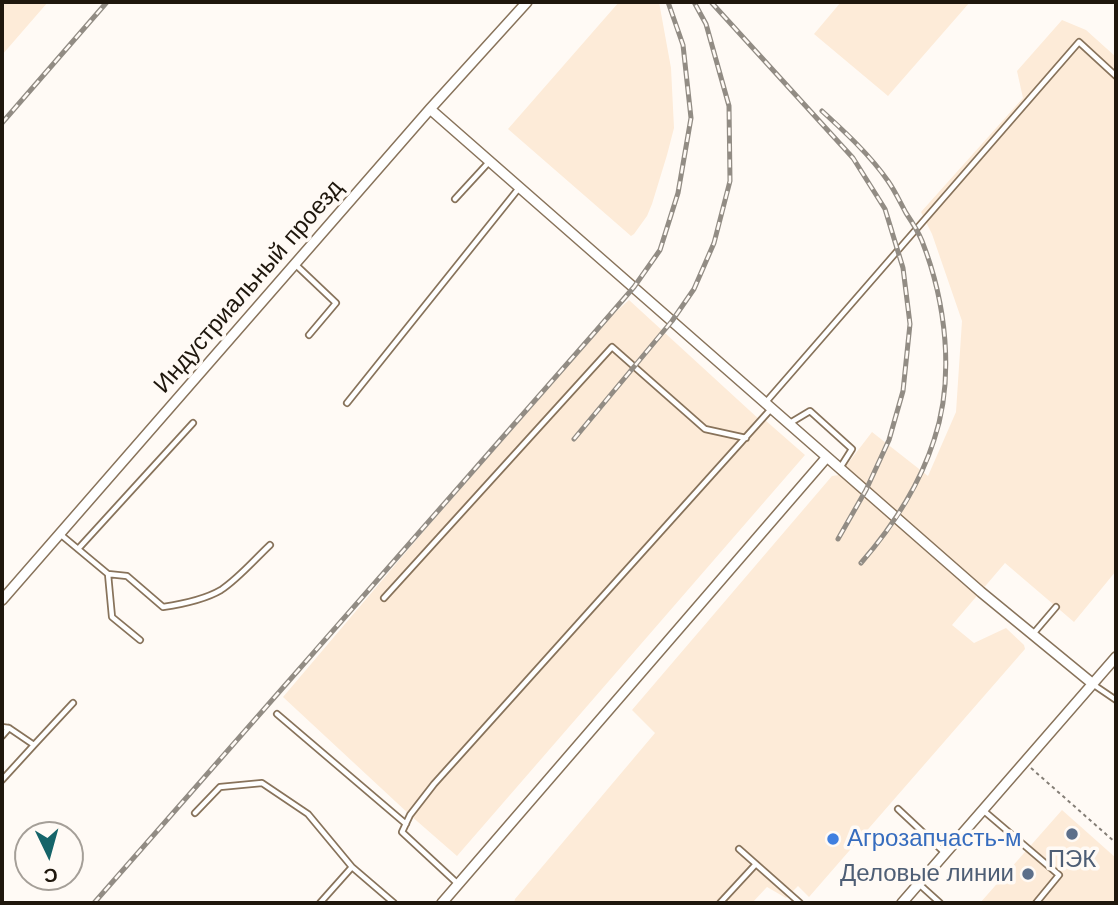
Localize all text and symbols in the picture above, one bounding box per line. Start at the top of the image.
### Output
street label: Индустриальный проезд [148,174,350,400]
north arrow [14,821,84,891]
place label: Агрозапчасть-м [847,825,1021,853]
marker: ПЭК [1064,826,1080,842]
marker: Агрозапчасть-м [825,831,841,847]
place label: ПЭК [1048,846,1096,874]
place label: Деловые линии [840,860,1014,888]
text: С [43,864,58,886]
marker: Деловые линии [1020,866,1036,882]

